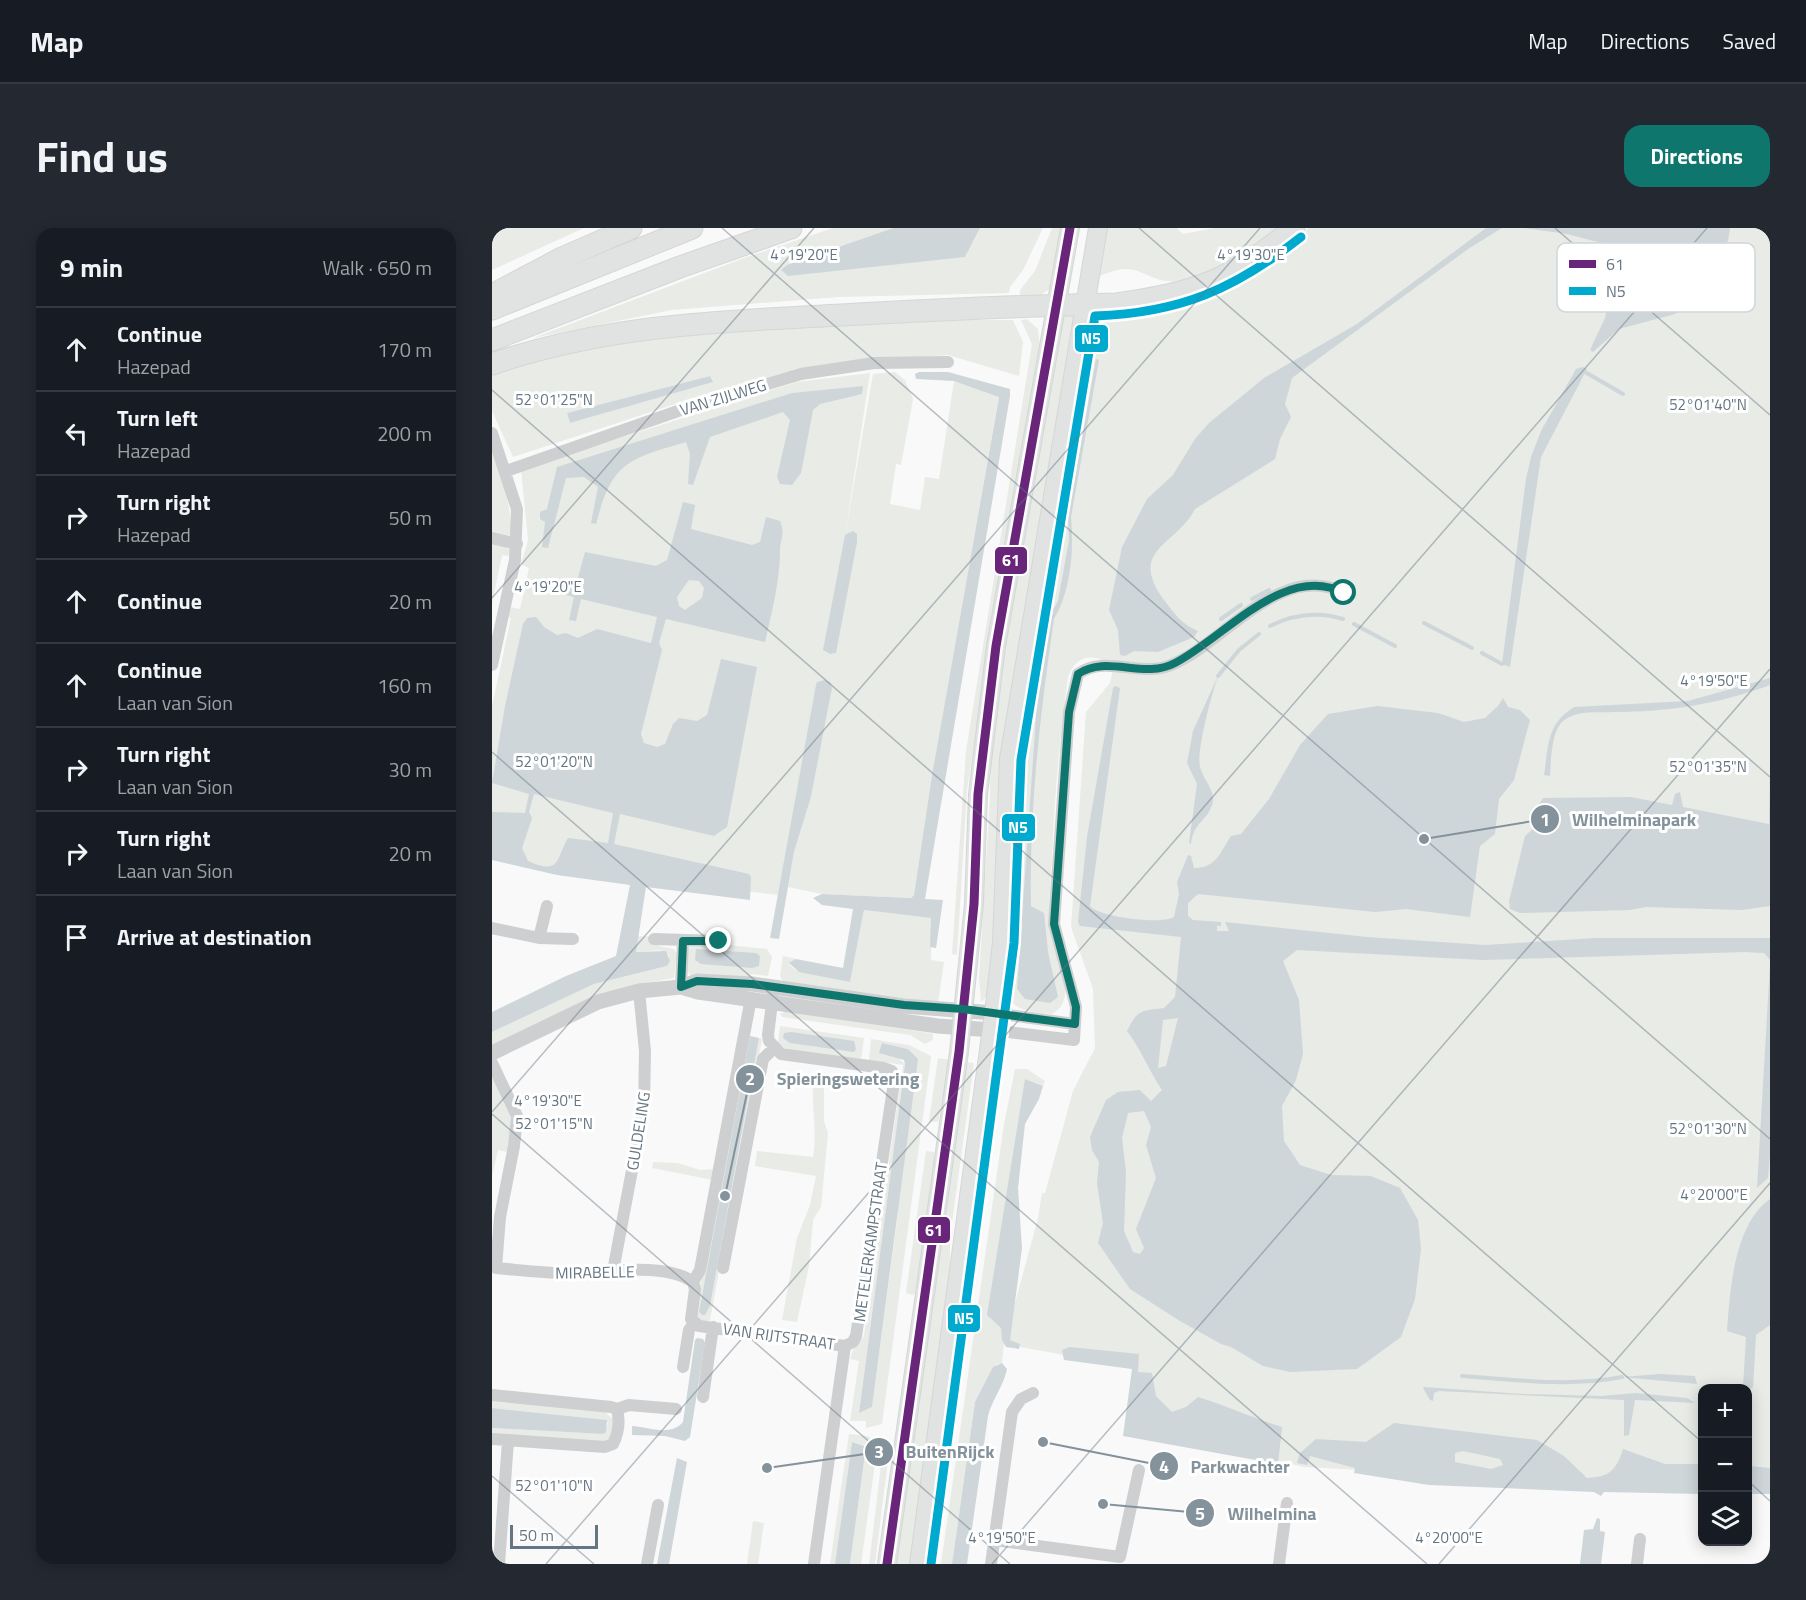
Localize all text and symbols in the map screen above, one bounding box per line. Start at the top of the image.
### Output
text: Map [30,20,84,63]
text: Map [1528,25,1568,57]
text: Directions [1601,25,1690,57]
text: Saved [1723,25,1776,57]
text: Find us [36,124,168,188]
button: Directions [1624,125,1770,187]
text: 4°19'20"E [770,243,838,266]
text: 4°19'30"E [1217,243,1285,266]
legend [1557,243,1755,312]
text: 9 min [60,248,123,287]
text: Walk · 650 m [323,252,432,283]
text: 61 [1606,252,1624,276]
text: N5 [1606,279,1626,303]
text: Continue [117,317,202,351]
line badge: N5 [1074,324,1109,353]
text: N5 [1081,326,1101,350]
icon: ahead [60,333,93,366]
text: 170 m [377,334,432,365]
text: Hazepad [117,351,191,382]
street label: VAN ZIJLWEG [677,372,769,422]
text: 52°01'25"N [515,388,593,411]
text: 52°01'40"N [1669,393,1747,416]
text: Turn left [117,401,198,435]
icon: left [60,417,93,450]
text: 200 m [377,418,432,449]
text: Hazepad [117,435,191,466]
text: Turn right [117,485,211,519]
icon: right [60,501,93,534]
text: 50 m [388,502,432,533]
text: Hazepad [117,519,191,550]
line badge: 61 [994,546,1028,575]
text: 61 [1002,548,1020,572]
text: 4°19'20"E [514,575,582,598]
route start [1330,579,1356,605]
text: Continue [117,584,202,618]
icon: ahead [60,585,93,618]
text: 20 m [388,586,432,617]
text: Continue [117,653,202,687]
icon: ahead [60,669,93,702]
text: 4°19'50"E [1680,669,1748,692]
text: 160 m [377,670,432,701]
text: Laan van Sion [117,687,233,718]
text: Turn right [117,737,211,771]
text: 52°01'20"N [515,750,593,773]
icon: right [60,753,93,786]
text: 30 m [388,754,432,785]
text: 52°01'35"N [1669,755,1747,778]
text: Laan van Sion [117,771,233,802]
callout: Wilhelminapark [1530,801,1709,837]
text: 1 [1540,806,1550,833]
text: Wilhelminapark [1572,806,1697,833]
line badge: N5 [1001,813,1036,842]
text: N5 [1008,815,1028,839]
text: Turn right [117,821,211,855]
icon: right [60,837,93,870]
text: 20 m [388,838,432,869]
text: Laan van Sion [117,855,233,886]
text: Arrive at destination [117,920,312,954]
icon: arrive [60,921,93,954]
route end [705,927,731,953]
callout: Spieringswetering [735,1061,932,1097]
text: 2 [745,1065,755,1092]
text: Spieringswetering [777,1065,920,1092]
text: 4°19'30"E [514,1089,582,1112]
street label: GULDELING [620,1090,656,1172]
text: 52°01'15"N [515,1112,593,1135]
text: 52°01'30"N [1669,1117,1747,1140]
street label: METELERKAMPSTRAAT [847,1160,893,1323]
text: 4°20'00"E [1680,1183,1748,1206]
line badge: 61 [917,1216,951,1244]
text: 61 [925,1218,943,1242]
street label: MIRABELLE [555,1259,635,1285]
line badge: N5 [947,1304,981,1333]
text: N5 [954,1306,974,1330]
street label: VAN RIJTSTRAAT [721,1316,837,1356]
map controls [1698,1384,1752,1546]
button: + [1698,1384,1752,1438]
callout: BuitenRijck [864,1434,1007,1470]
text: 3 [874,1438,884,1465]
text: BuitenRijck [905,1438,995,1465]
button: − [1698,1438,1752,1492]
callout: Parkwachter [1149,1448,1302,1484]
text: 4 [1159,1453,1169,1480]
text: Parkwachter [1190,1453,1290,1480]
text: 52°01'10"N [515,1474,593,1497]
button: layers [1698,1492,1752,1546]
callout: Wilhelmina [1185,1495,1328,1531]
text: 5 [1195,1500,1205,1527]
text: Wilhelmina [1227,1500,1317,1527]
scale bar [510,1522,598,1550]
text: 50 m [519,1523,554,1547]
text: 4°19'50"E [968,1526,1036,1549]
text: 4°20'00"E [1415,1526,1483,1549]

